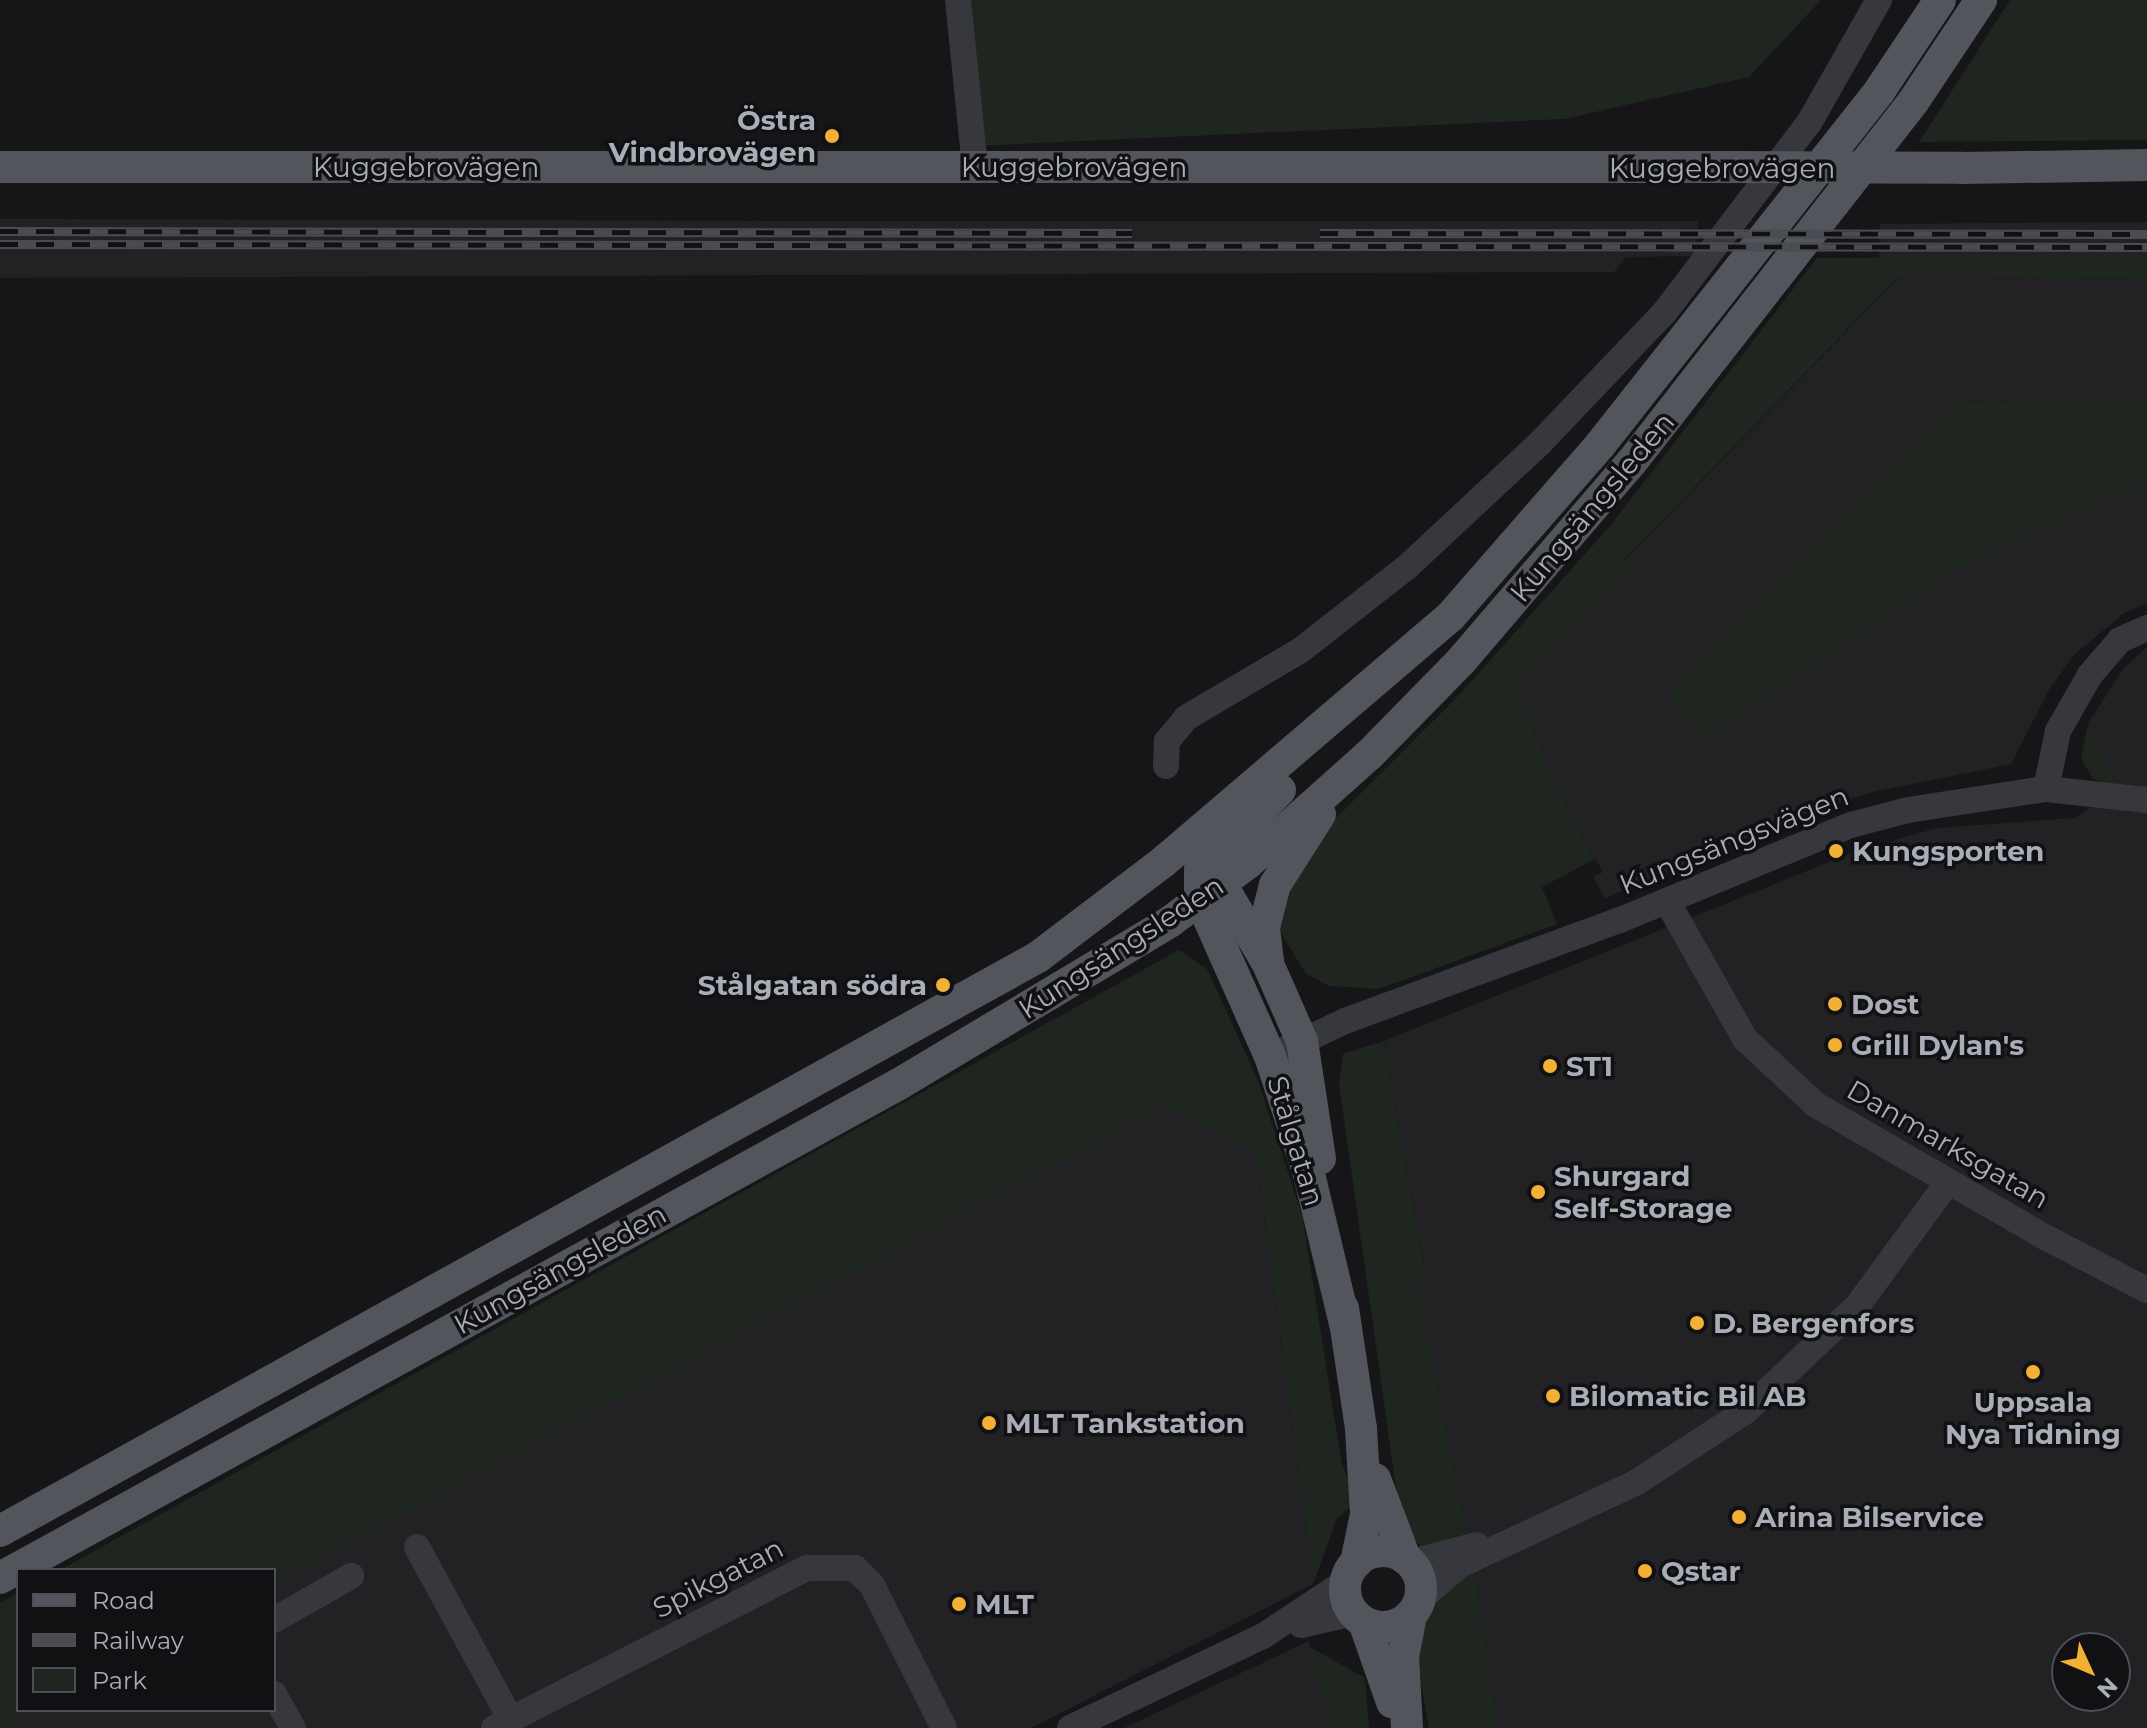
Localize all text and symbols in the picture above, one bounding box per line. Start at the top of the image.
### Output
place label: Östra Vindbrovägen [609,103,816,169]
marker: Östra Vindbrovägen [823,127,841,145]
street label: Kuggebrovägen [313,150,539,184]
street label: Kuggebrovägen [961,150,1187,184]
street label: Kuggebrovägen [1609,151,1835,185]
street label: Kungsängsleden [1503,405,1681,609]
street label: Kungsängsvägen [1615,779,1853,901]
place label: Kungsporten [1852,834,2044,868]
marker: Kungsporten [1827,842,1845,860]
street label: Kungsängsleden [1012,868,1230,1026]
place label: Stålgatan södra [698,968,927,1002]
marker: Stålgatan södra [934,976,952,994]
place label: Dost [1851,987,1920,1021]
marker: Dost [1826,995,1844,1013]
place label: Grill Dylan's [1851,1028,2024,1062]
marker: Grill Dylan's [1826,1036,1844,1054]
place label: ST1 [1566,1049,1613,1083]
marker: ST1 [1541,1057,1559,1075]
street label: Stålgatan [1260,1072,1332,1210]
street label: Danmarksgatan [1841,1073,2055,1215]
place label: Shurgard Self-Storage [1554,1159,1732,1225]
marker: Shurgard Self-Storage [1529,1183,1547,1201]
street label: Kungsängsleden [448,1197,672,1341]
place label: D. Bergenfors [1713,1306,1914,1340]
marker: D. Bergenfors [1688,1314,1706,1332]
marker: Uppsala Nya Tidning [2024,1363,2042,1381]
place label: Bilomatic Bil AB [1569,1379,1806,1413]
place label: Uppsala Nya Tidning [1945,1385,2121,1451]
marker: Bilomatic Bil AB [1544,1387,1562,1405]
place label: MLT Tankstation [1005,1406,1245,1440]
marker: MLT Tankstation [980,1414,998,1432]
place label: Arina Bilservice [1755,1500,1984,1534]
marker: Arina Bilservice [1730,1508,1748,1526]
street label: Spikgatan [647,1531,789,1625]
place label: Qstar [1661,1554,1741,1588]
marker: Qstar [1636,1562,1654,1580]
legend [16,1568,276,1712]
text: Road [92,1586,155,1615]
place label: MLT [975,1587,1034,1621]
marker: MLT [950,1595,968,1613]
text: Railway [92,1626,184,1655]
north arrow [2051,1632,2131,1712]
text: Park [92,1666,147,1695]
text: N [2091,1672,2123,1703]

